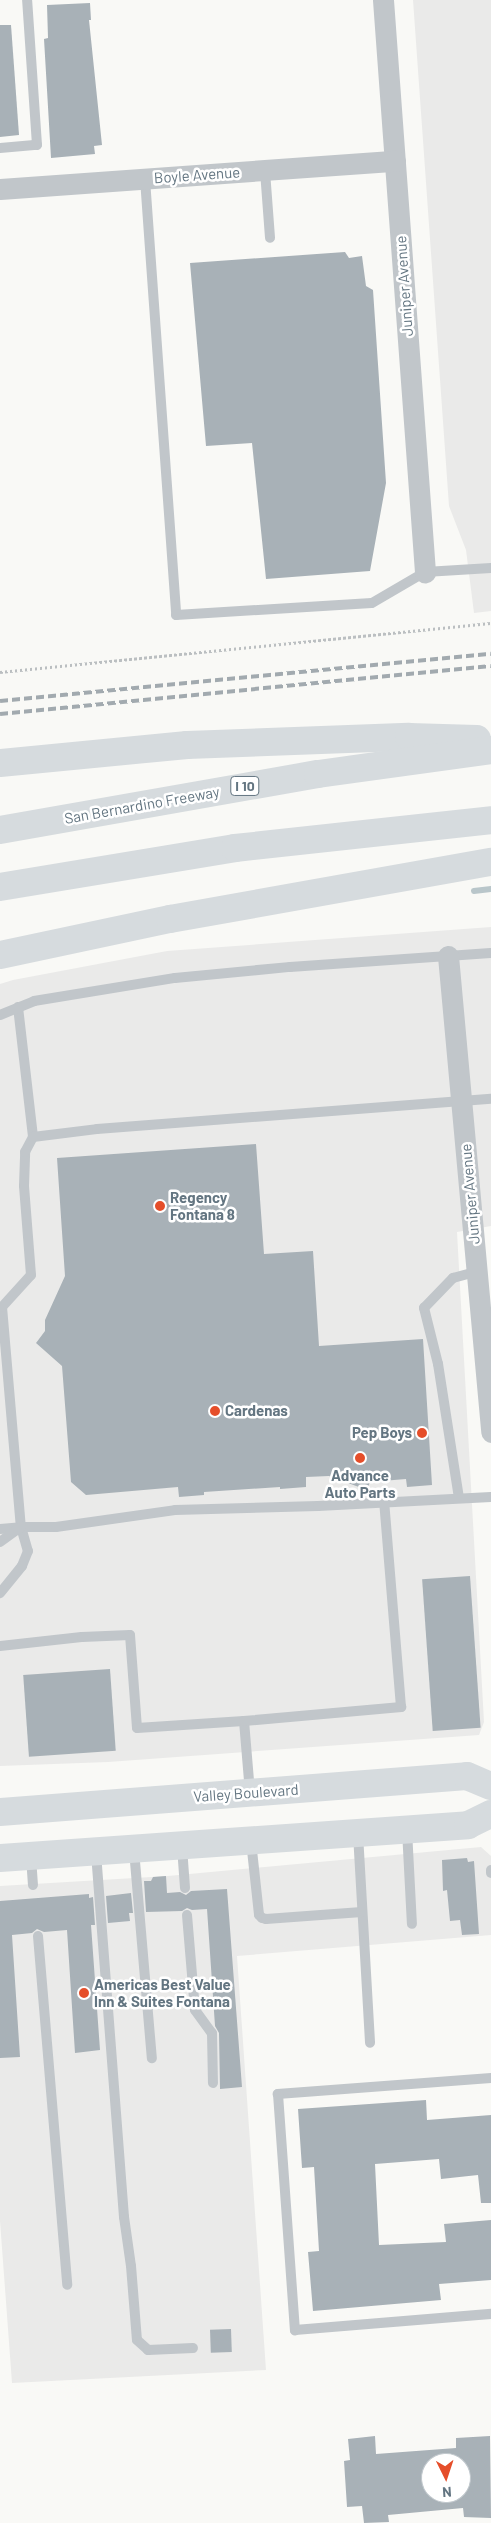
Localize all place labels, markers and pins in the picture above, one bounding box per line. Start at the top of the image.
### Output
place label: Regency Fontana 8 [170,1188,235,1223]
marker: Regency Fontana 8 [154,1200,166,1212]
place label: Cardenas [225,1402,288,1420]
marker: Cardenas [209,1405,221,1417]
place label: Pep Boys [352,1424,412,1442]
marker: Pep Boys [416,1427,428,1439]
marker: Advance Auto Parts [354,1452,366,1464]
place label: Advance Auto Parts [324,1466,396,1501]
place label: Americas Best Value Inn & Suites Fontana [94,1975,231,2010]
marker: Americas Best Value Inn & Suites Fontana [78,1987,90,1999]

